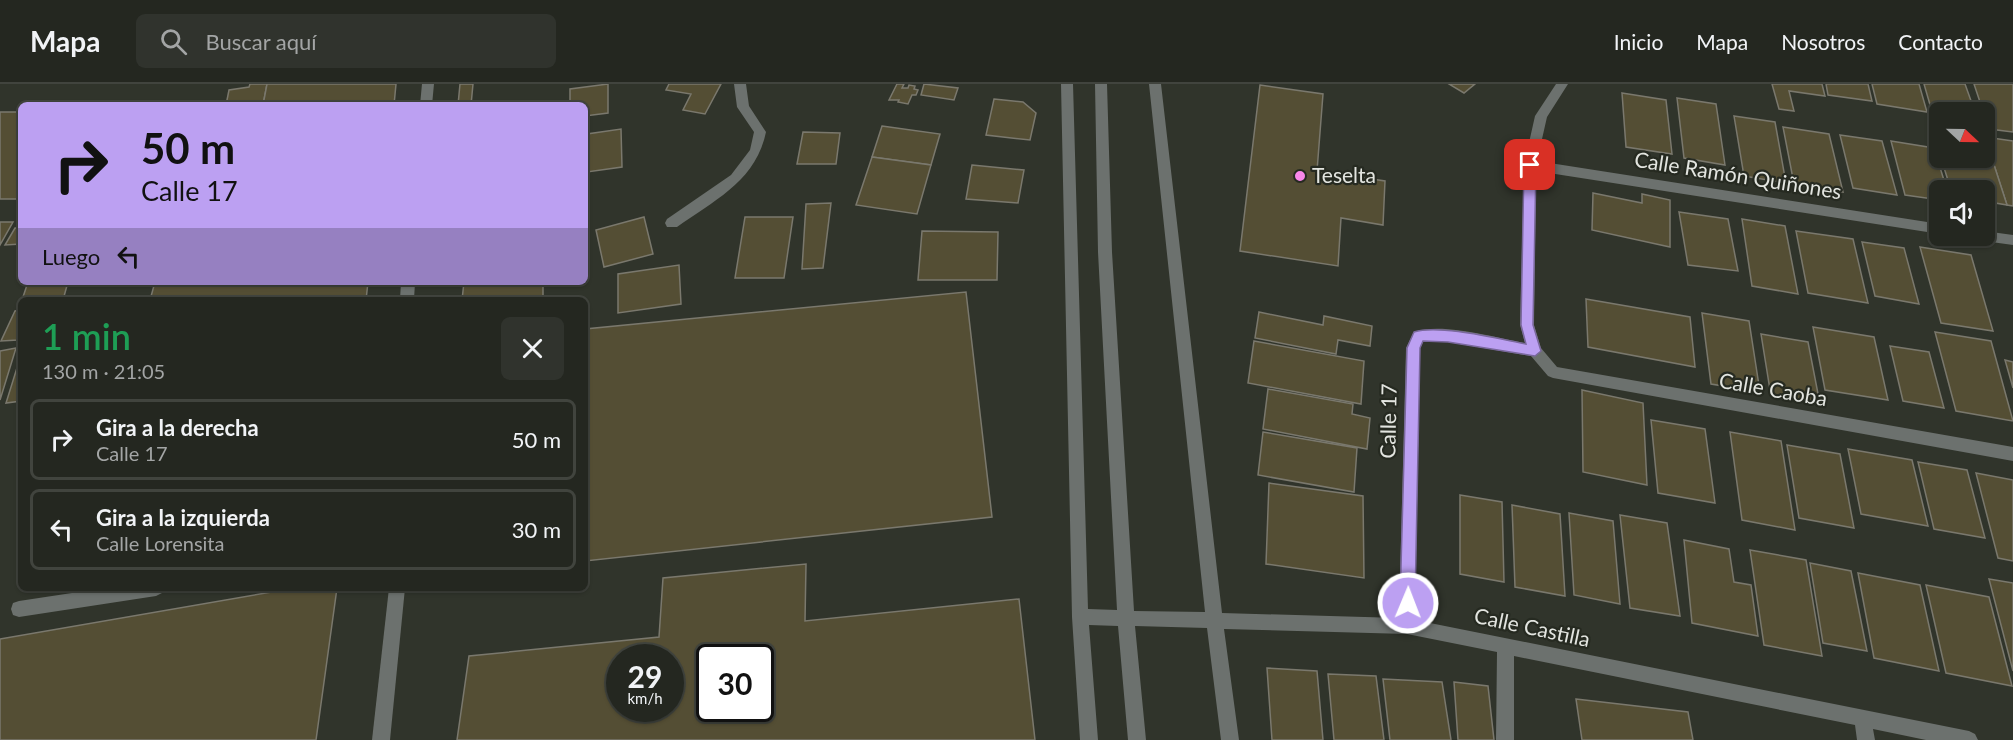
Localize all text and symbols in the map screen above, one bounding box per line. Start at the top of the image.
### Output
search box [136,14,556,68]
text: Mapa [30,24,100,58]
icon: search [157,25,190,58]
text: Buscar aquí [205,28,317,55]
text: Inicio [1614,29,1663,54]
text: Mapa [1696,29,1748,54]
text: Nosotros [1781,29,1865,54]
text: Contacto [1898,29,1983,54]
north arrow [1929,102,1995,168]
map controls [1929,102,1995,246]
text: 50 m [141,123,235,173]
icon: right [42,126,120,204]
pin [1504,139,1555,190]
street label: Calle Ramón Quiñones [1633,146,1844,203]
icon: arrive [1513,148,1546,181]
place label: Teselta [1312,162,1376,187]
marker: Teselta [1293,169,1307,183]
text: Calle 17 [141,174,238,207]
button: sound [1929,180,1995,246]
icon: left [112,240,145,273]
text: Luego [42,243,100,270]
text: 1 min [42,314,131,358]
button: close [501,317,564,380]
text: 130 m · 21:05 [42,359,165,383]
street label: Calle Caoba [1717,367,1829,410]
street label: Calle 17 [1374,383,1401,459]
text: Gira a la derecha [96,414,259,441]
icon: right [45,423,78,456]
text: 50 m [512,426,561,453]
text: Calle 17 [96,441,168,465]
text: Gira a la izquierda [96,504,270,531]
icon: left [45,513,78,546]
text: 30 m [512,516,561,543]
text: Calle Lorensita [96,531,224,555]
position arrow [1376,571,1440,635]
street label: Calle Castilla [1472,602,1592,651]
speed limit sign: 30 [696,644,774,722]
text: 29 [628,658,662,694]
text: km/h [627,689,663,707]

